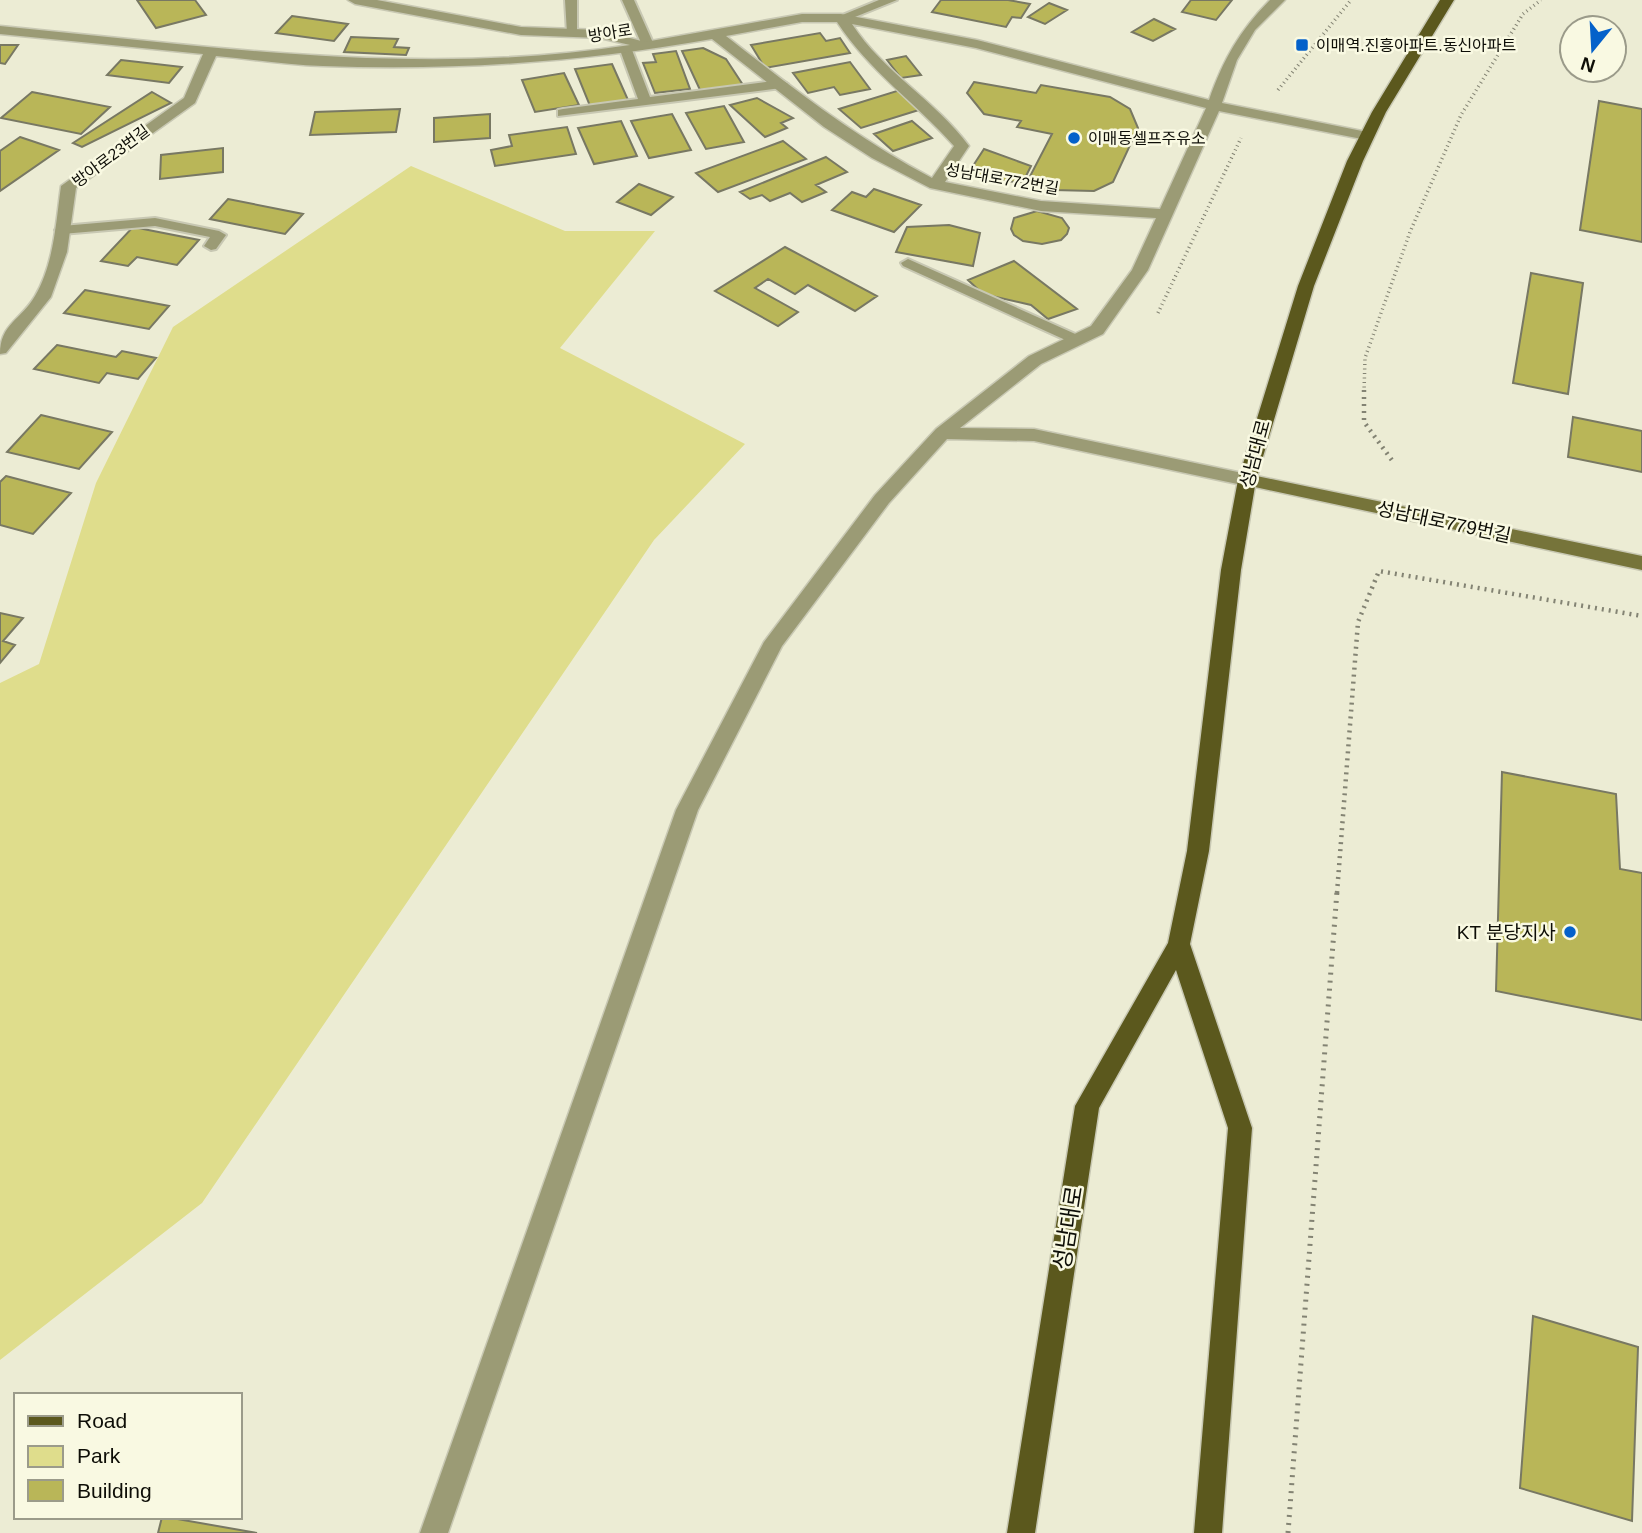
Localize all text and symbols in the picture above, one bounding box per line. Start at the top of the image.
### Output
north arrow [1558,14,1628,84]
street label: 방아로 [587,21,633,45]
marker: 이매역.진흥아파트.동신아파트 [1294,37,1310,53]
place label: 이매역.진흥아파트.동신아파트 [1316,37,1516,54]
text: N [1578,53,1598,77]
street label: 방아로23번길 [69,122,153,190]
marker: 이매동셀프주유소 [1066,130,1082,146]
place label: 이매동셀프주유소 [1088,130,1206,147]
street label: 성남대로772번길 [944,161,1060,197]
street label: 성남대로 [1236,418,1274,490]
street label: 성남대로779번길 [1375,498,1513,546]
place label: KT 분당지사 [1457,922,1556,943]
marker: KT 분당지사 [1562,924,1578,940]
street label: 성남대로 [1049,1184,1087,1272]
legend [14,1393,242,1519]
text: Road [77,1409,127,1432]
text: Park [77,1444,121,1467]
text: Building [77,1479,152,1502]

